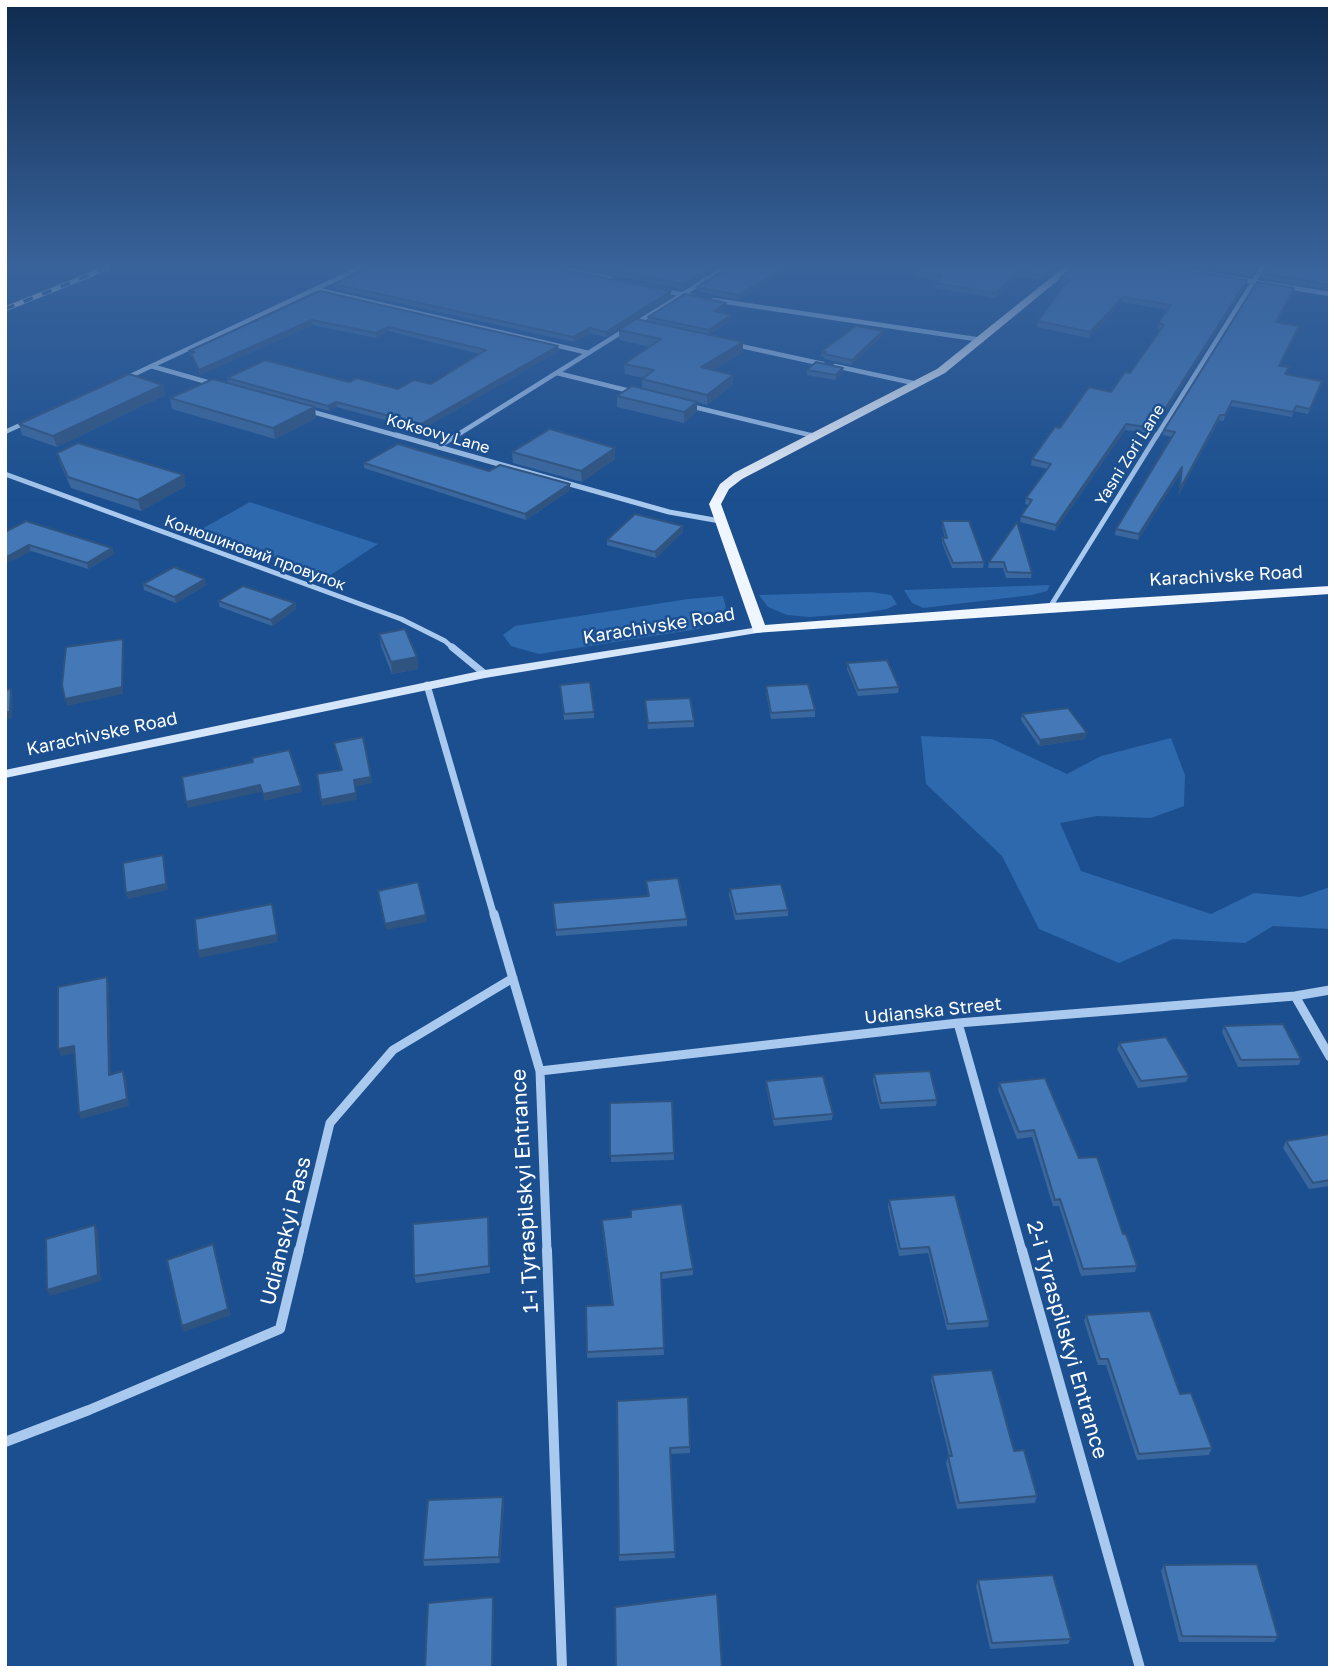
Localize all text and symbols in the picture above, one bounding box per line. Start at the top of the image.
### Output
street label: Yasni Zori Lane [1091,401,1169,509]
street label: Koksovy Lane [384,410,492,458]
street label: Конюшиновий провулок [162,511,348,595]
street label: Karachivske Road [1149,561,1303,591]
street label: Karachivske Road [581,603,737,649]
street label: Karachivske Road [25,707,179,761]
street label: Udianska Street [863,993,1003,1029]
street label: 1-i Tyraspilskyi Entrance [506,1068,544,1314]
street label: Udianskyi Pass [255,1154,317,1308]
street label: 2-i Tyraspilskyi Entrance [1021,1218,1113,1462]

